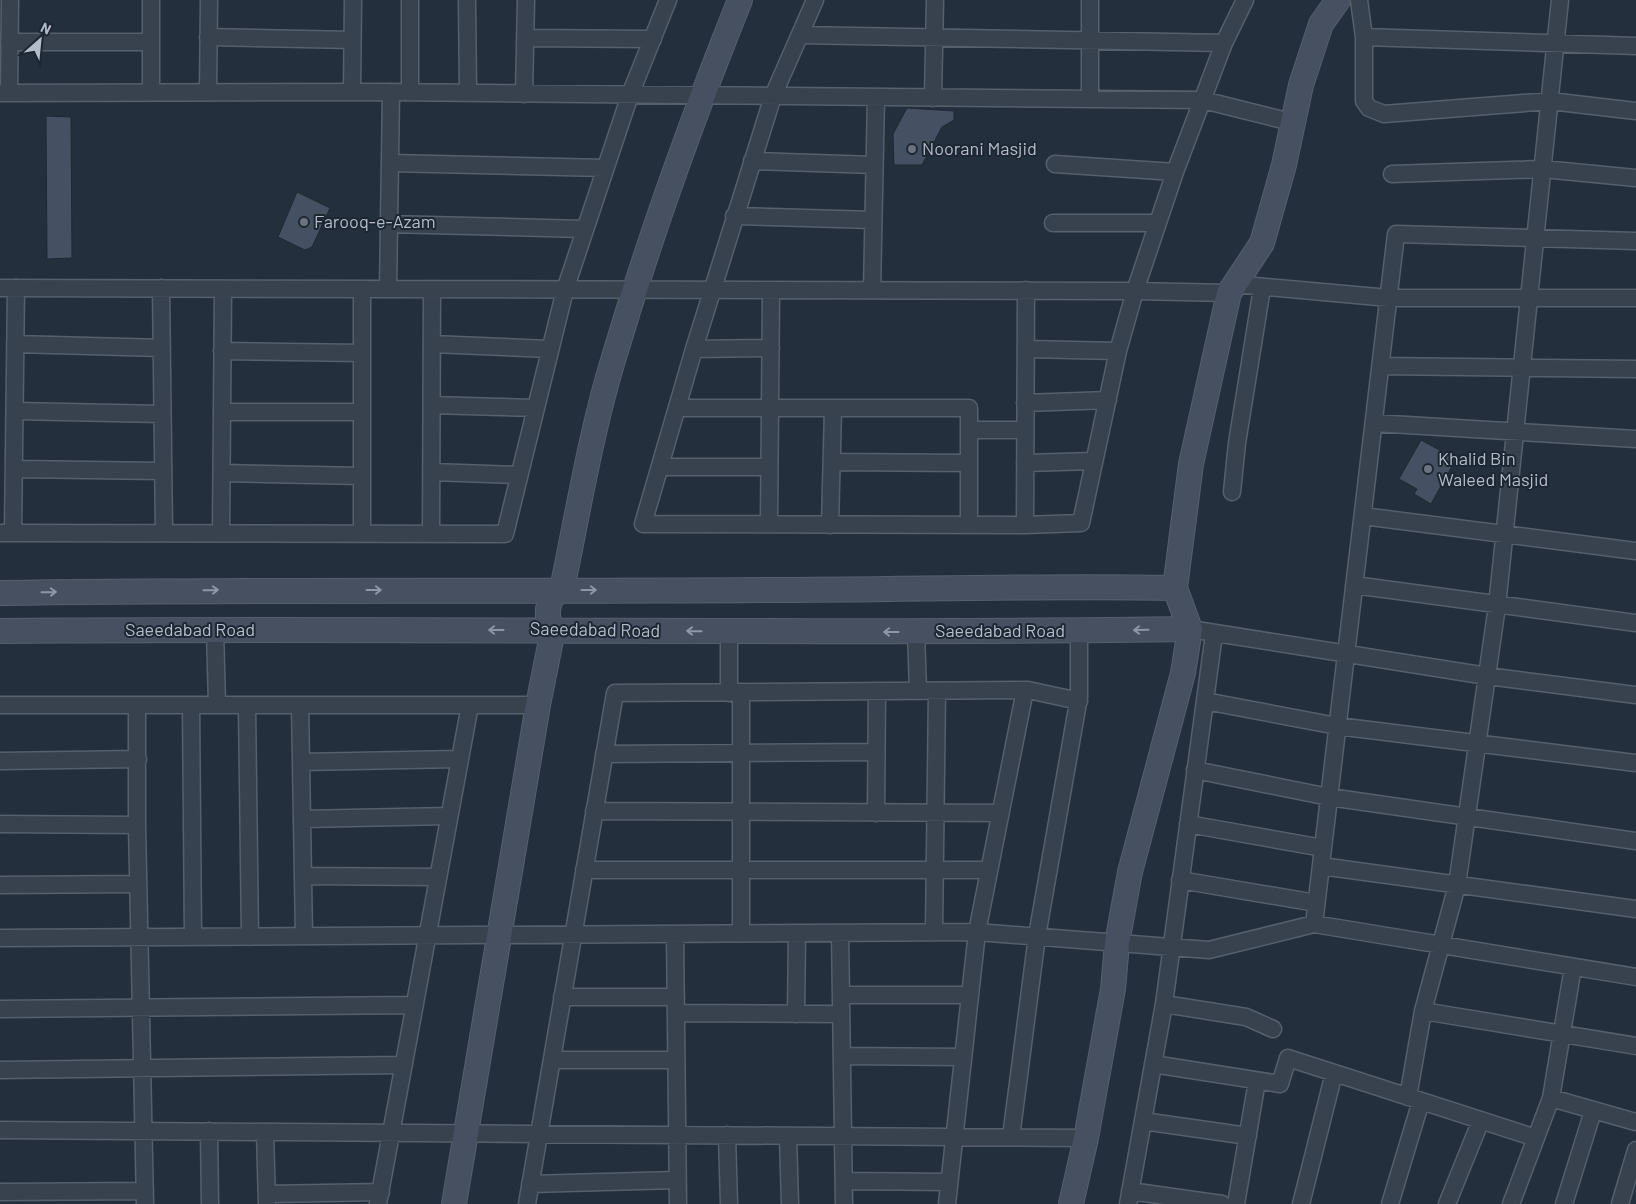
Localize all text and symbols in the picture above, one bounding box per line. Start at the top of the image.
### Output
north arrow [15,15,65,65]
text: N [38,18,54,38]
place label: Noorani Masjid [922,137,1037,159]
marker: Noorani Masjid [906,143,918,155]
place label: Farooq-e-Azam [314,210,436,232]
marker: Farooq-e-Azam [298,216,310,228]
place label: Khalid Bin Waleed Masjid [1438,447,1548,490]
marker: Khalid Bin Waleed Masjid [1422,463,1434,475]
one-way arrow [202,585,219,595]
one-way arrow [365,585,381,595]
one-way arrow [580,585,596,594]
one-way arrow [40,587,56,597]
street label: Saeedabad Road [530,617,660,641]
street label: Saeedabad Road [125,618,255,640]
street label: Saeedabad Road [935,619,1065,641]
one-way arrow [489,625,505,635]
one-way arrow [1134,625,1150,634]
one-way arrow [686,626,702,636]
one-way arrow [884,627,900,637]

